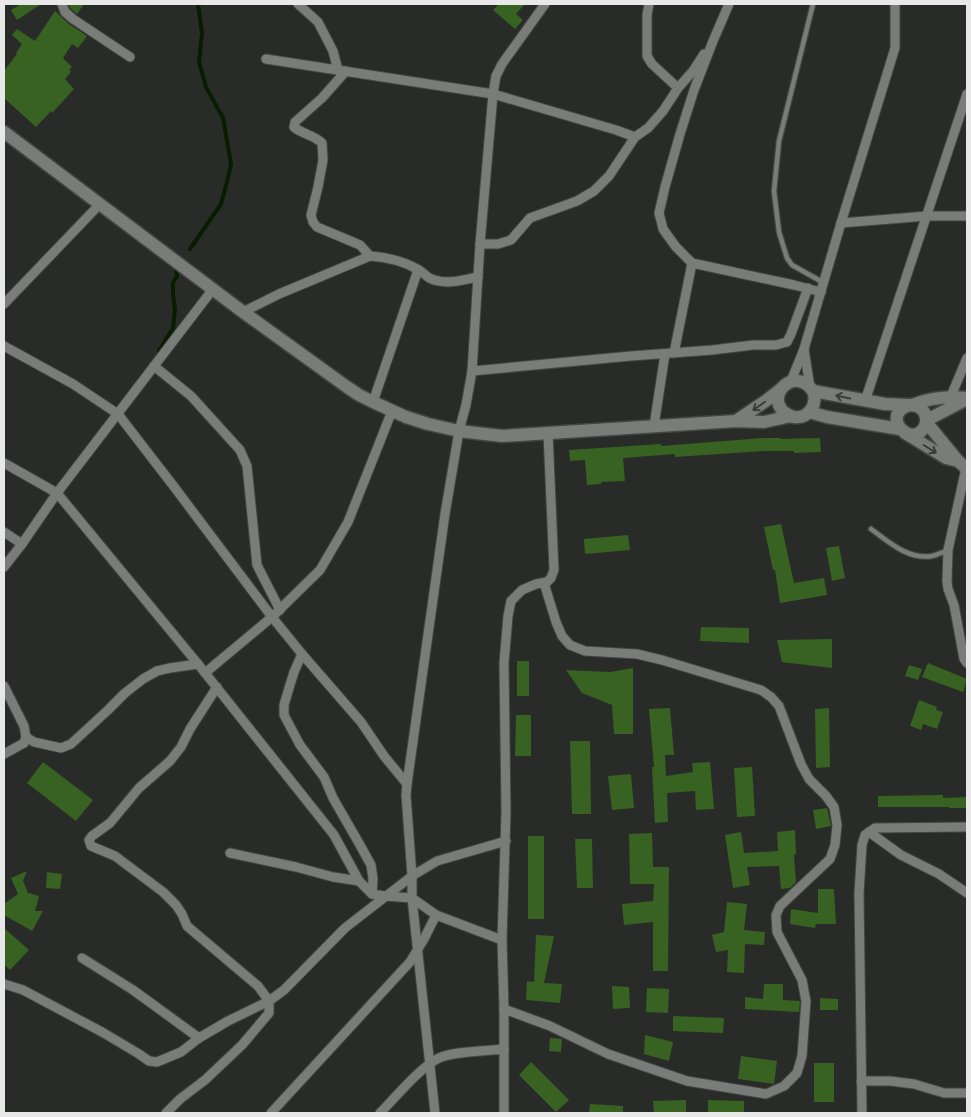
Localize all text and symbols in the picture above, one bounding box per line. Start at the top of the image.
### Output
one-way arrow [835,391,851,401]
one-way arrow [752,401,766,411]
one-way arrow [922,444,936,454]

